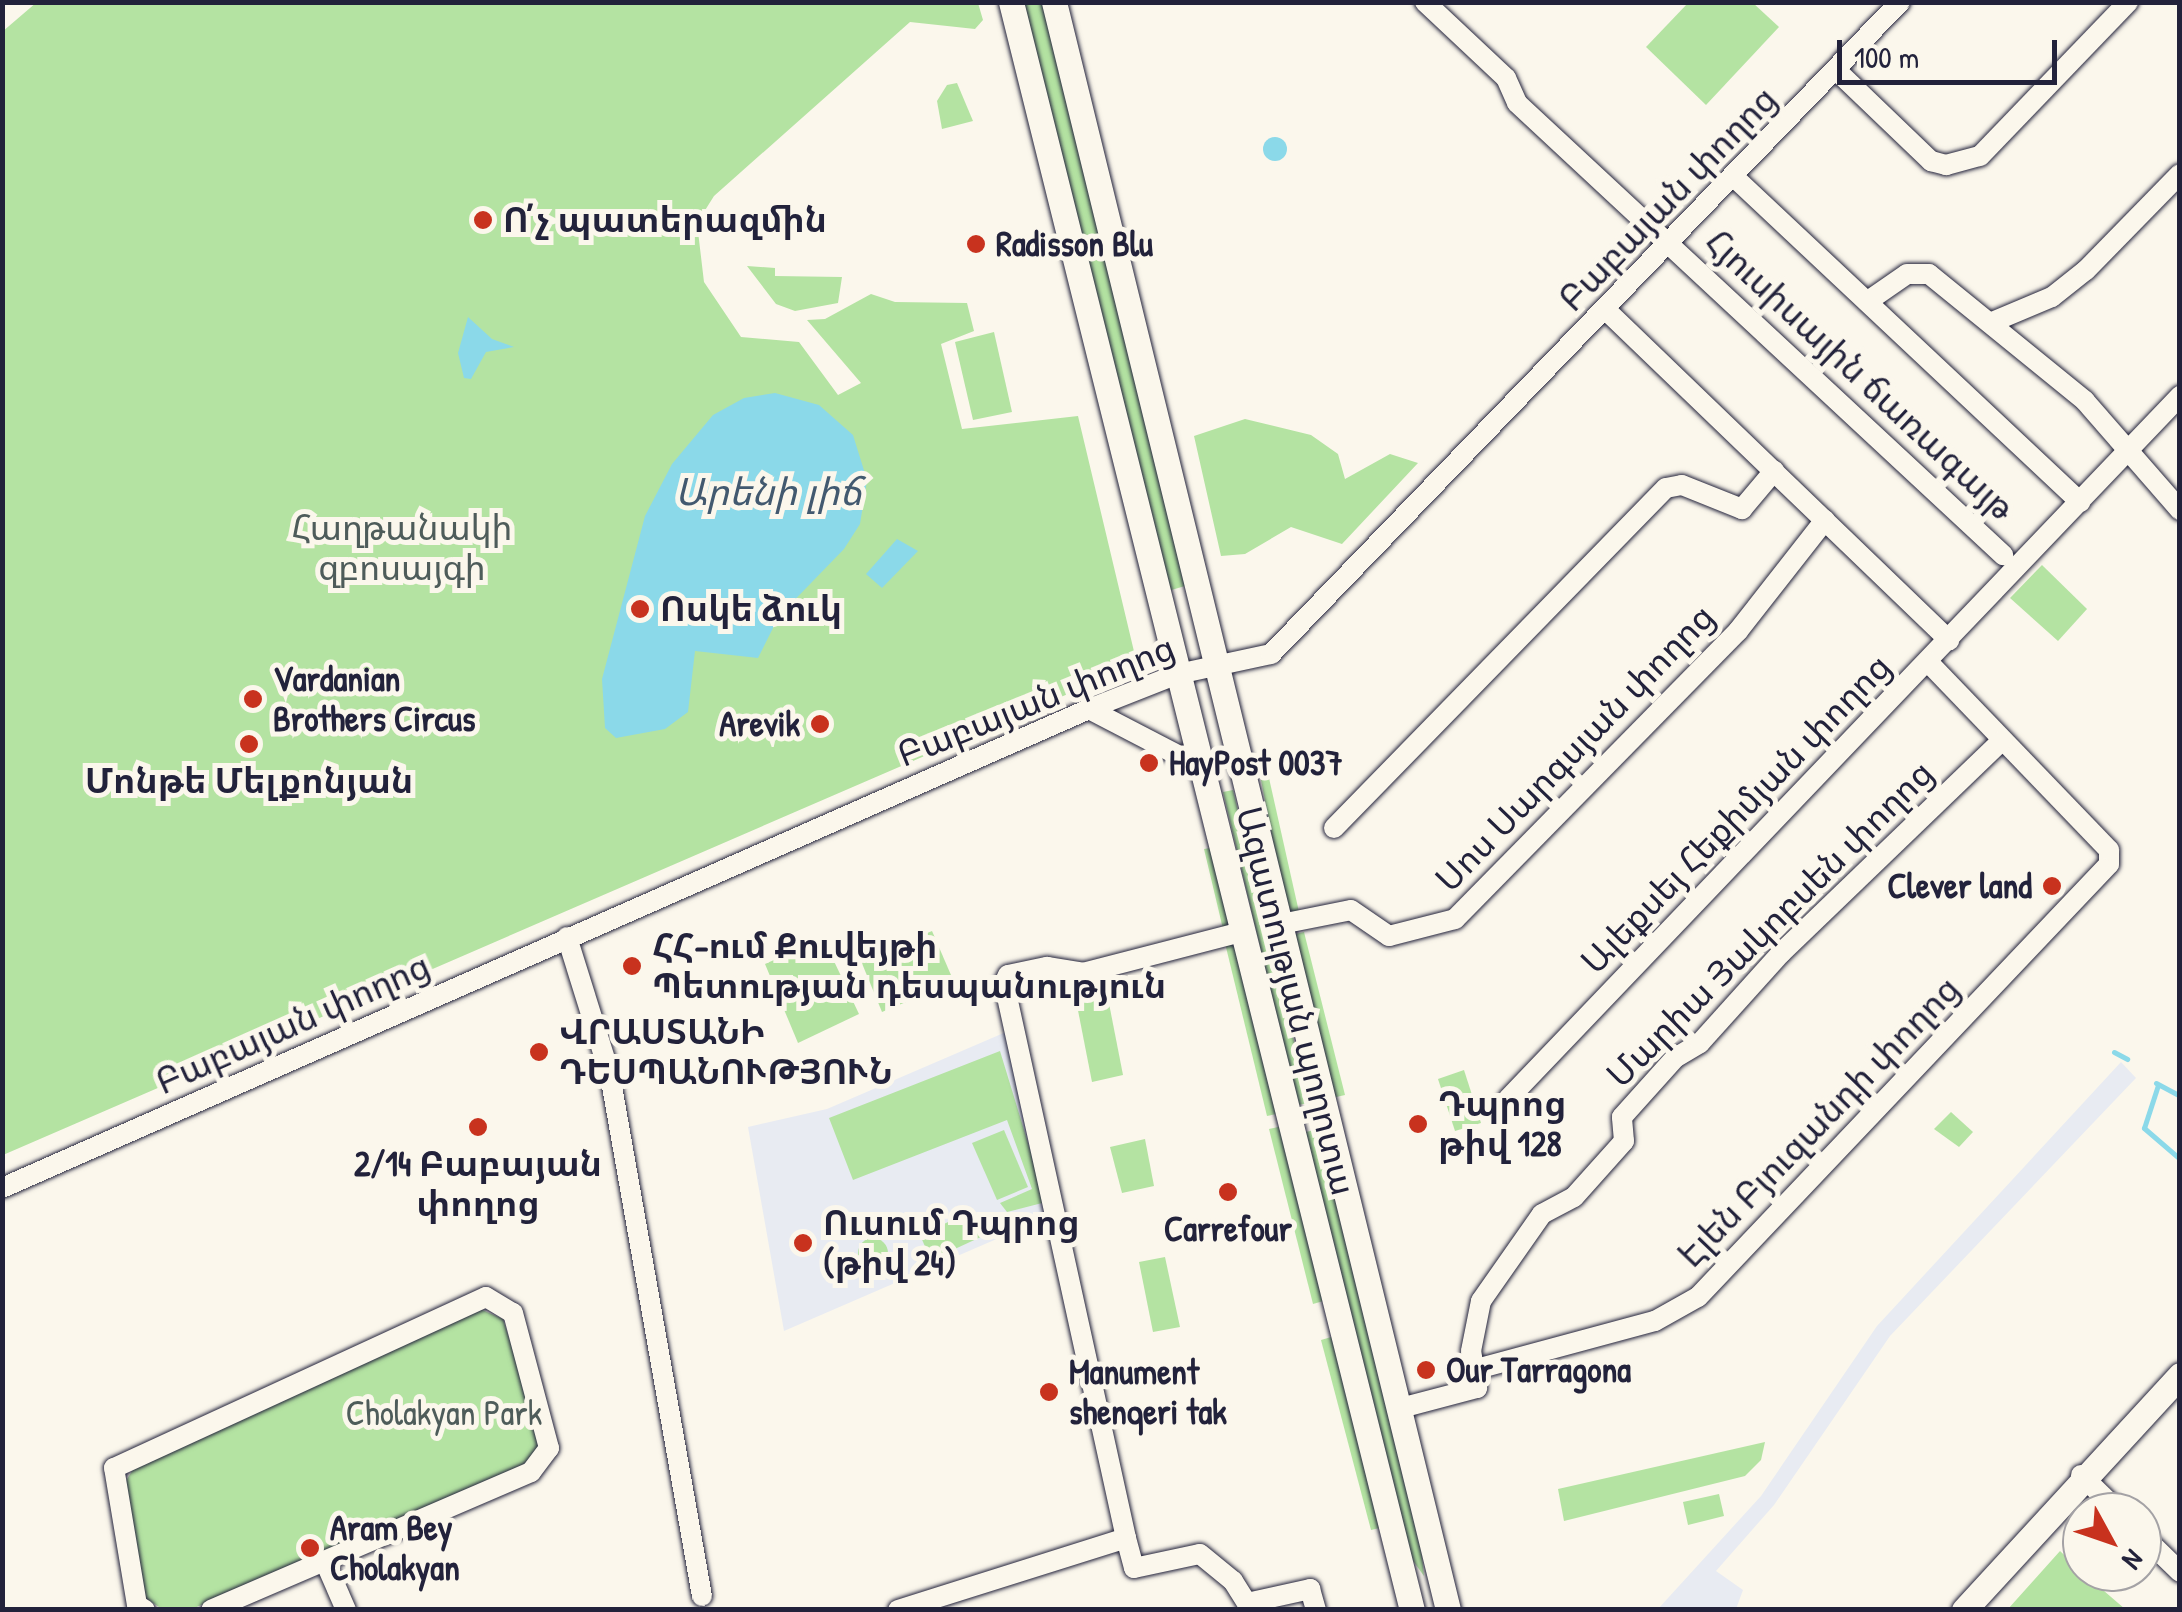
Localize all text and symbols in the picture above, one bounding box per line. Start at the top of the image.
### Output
scale bar [1842,20,2062,82]
text: 100 m [1854,37,1919,77]
street label: Բաբայան փողոց [1550,78,1786,320]
place label: Ո՛չ պատերազմին [503,199,827,241]
marker: Ո՛չ պատերազմին [472,209,494,231]
street label: Հյուսիսային ճառագայթ [1697,221,2023,529]
place label: Radisson Blu [996,223,1153,265]
marker: Radisson Blu [965,233,987,255]
water label: Արենի լիճ [675,469,861,515]
park label: Հաղթանակի զբոսայգի [291,507,513,589]
place label: Ոսկե ձուկ [660,588,842,630]
street label: Սոս Սարգսյան փողոց [1427,596,1723,900]
marker: Ոսկե ձուկ [629,598,651,620]
street label: Բաբայան փողոց [891,626,1181,776]
street label: Ալեքսեյ Հեքիմյան փողոց [1572,646,1900,982]
place label: Vardanian Brothers Circus [273,658,476,740]
marker: Vardanian Brothers Circus [242,688,264,710]
place label: Arevik [719,703,800,745]
marker: Arevik [809,713,831,735]
marker: Մոնթե Մելքոնյան [238,733,260,755]
place label: HayPost 0037 [1169,742,1343,784]
marker: HayPost 0037 [1138,752,1160,774]
street label: Մարիա Յակոբսեն փողոց [1598,752,1942,1096]
place label: Մոնթե Մելքոնյան [85,760,413,802]
street label: Ազատության պողոտա [1227,802,1365,1200]
place label: Clever land [1888,865,2032,907]
marker: Clever land [2041,875,2063,897]
place label: ՀՀ-ում Քուվեյթի Պետության դեսպանություն [652,925,1166,1007]
street label: Բաբայան փողոց [149,945,437,1103]
marker: ՀՀ-ում Քուվեյթի Պետության դեսպանություն [621,955,643,977]
street label: Էլեն Բյուզանդի փողոց [1669,968,1969,1276]
place label: ՎՐԱՍՏԱՆԻ ԴԵՍՊԱՆՈՒԹՅՈՒՆ [559,1011,893,1093]
marker: ՎՐԱՍՏԱՆԻ ԴԵՍՊԱՆՈՒԹՅՈՒՆ [528,1041,550,1063]
place label: Դպրոց թիվ 128 [1438,1083,1566,1165]
marker: Դպրոց թիվ 128 [1407,1113,1429,1135]
marker: 2/14 Բաբայան փողոց [467,1116,489,1138]
place label: 2/14 Բաբայան փողոց [354,1143,602,1225]
marker: Carrefour [1217,1181,1239,1203]
place label: Ուսում Դպրոց (թիվ 24) [823,1202,1080,1284]
place label: Carrefour [1164,1208,1292,1250]
marker: Ուսում Դպրոց (թիվ 24) [792,1232,814,1254]
place label: Our Tarragona [1446,1349,1631,1391]
place label: Manument shenqeri tak [1069,1351,1227,1433]
marker: Our Tarragona [1415,1359,1437,1381]
marker: Manument shenqeri tak [1038,1381,1060,1403]
park label: Cholakyan Park [346,1392,542,1434]
north arrow [2062,1492,2162,1592]
place label: Aram Bey Cholakyan [330,1507,460,1589]
marker: Aram Bey Cholakyan [299,1537,321,1559]
text: N [2114,1542,2153,1578]

